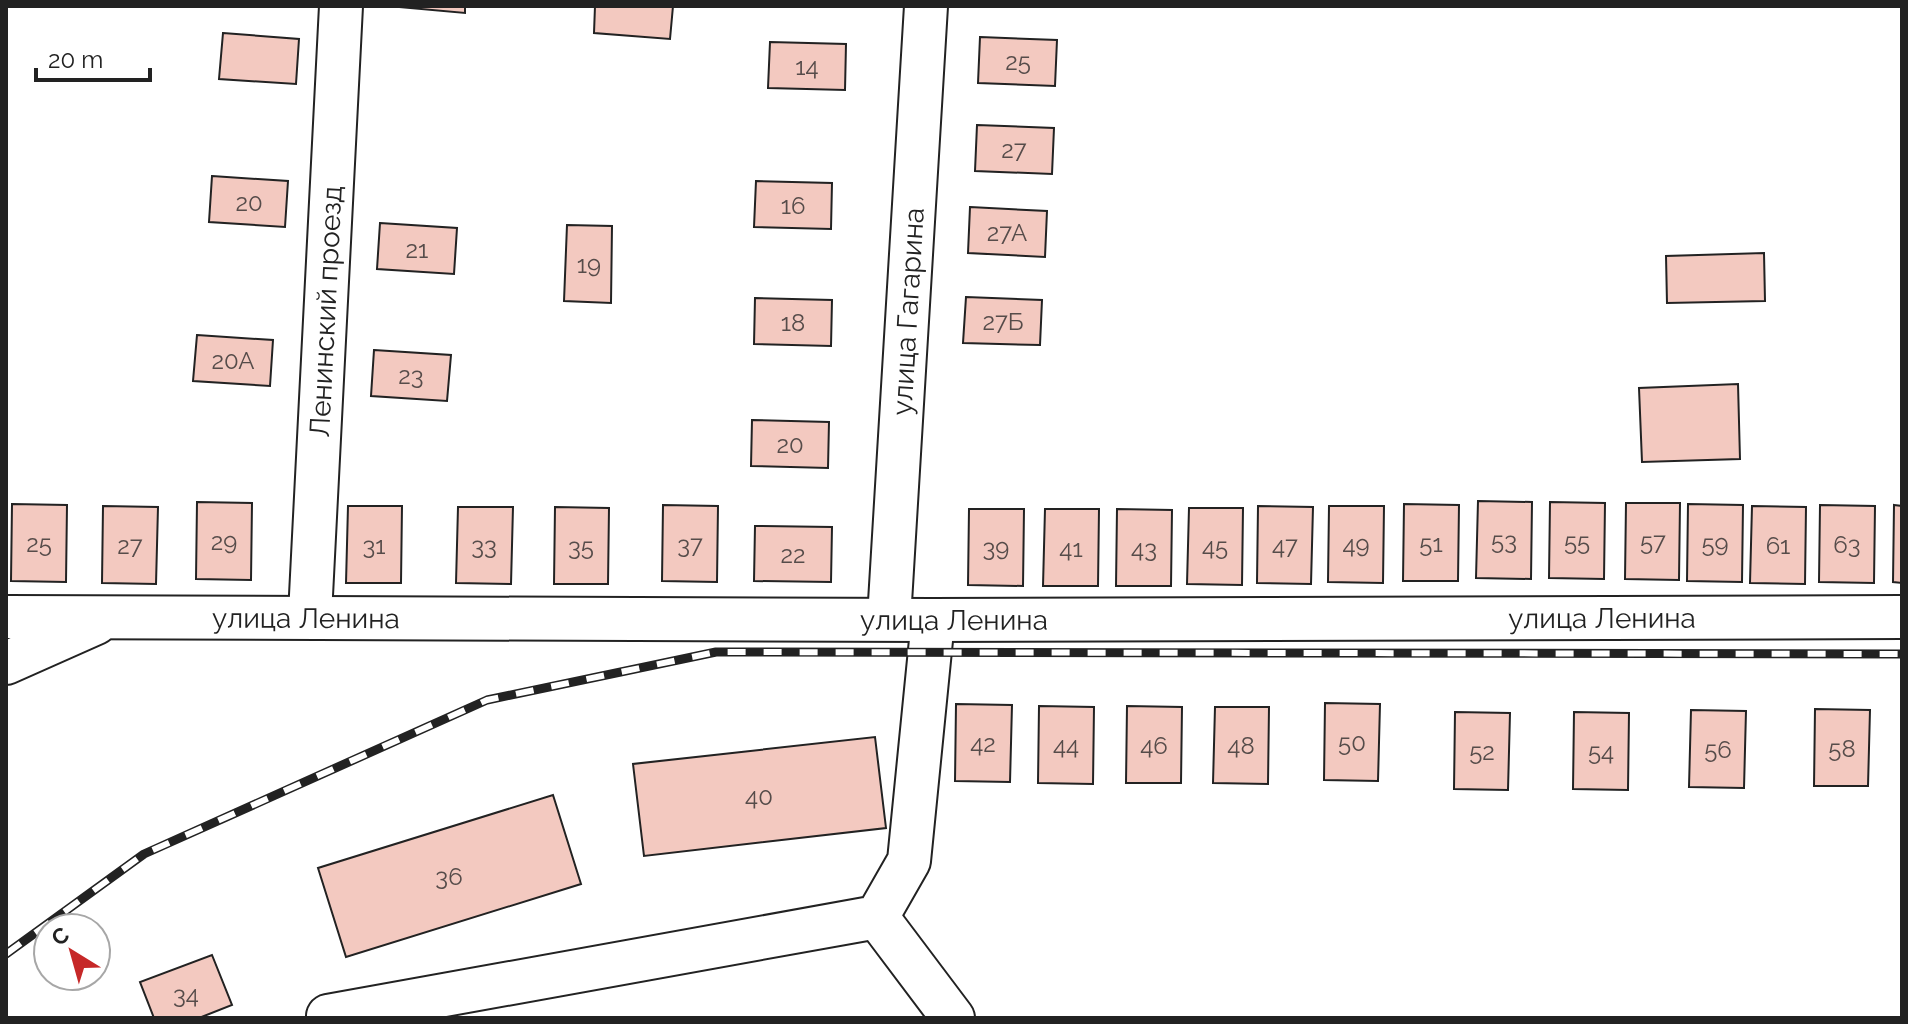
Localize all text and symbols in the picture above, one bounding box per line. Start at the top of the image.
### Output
scale bar [36,32,150,82]
text: 20 m [48,45,103,74]
house number: 25 [1005,47,1031,76]
house number: 14 [795,52,819,81]
house number: 27 [1001,135,1027,164]
street label: Ленинский проезд [303,185,348,438]
house number: 20 [235,188,263,217]
house number: 16 [781,191,805,220]
street label: улица Гагарина [885,207,930,416]
house number: 27А [987,218,1027,247]
house number: 21 [406,235,428,264]
house number: 19 [577,250,601,279]
house number: 27Б [983,307,1024,336]
house number: 18 [781,308,805,337]
house number: 20А [212,346,254,375]
house number: 23 [398,361,424,390]
house number: 20 [776,430,804,459]
house number: 53 [1491,526,1517,555]
house number: 29 [211,527,237,556]
house number: 55 [1564,527,1590,556]
house number: 57 [1640,527,1666,556]
house number: 25 [26,529,52,558]
house number: 51 [1419,529,1443,558]
house number: 59 [1701,529,1729,558]
house number: 37 [677,530,703,559]
house number: 49 [1342,530,1370,559]
house number: 63 [1833,530,1861,559]
house number: 27 [117,531,143,560]
house number: 31 [362,531,386,560]
house number: 33 [471,531,497,560]
house number: 47 [1272,531,1298,560]
house number: 61 [1766,531,1790,560]
house number: 35 [568,532,594,561]
house number: 45 [1202,532,1228,561]
house number: 39 [983,533,1009,562]
house number: 41 [1059,534,1083,563]
house number: 43 [1131,534,1157,563]
house number: 22 [780,540,806,569]
street label: улица Ленина [212,601,400,635]
street label: улица Ленина [1508,601,1696,635]
street label: улица Ленина [860,603,1048,637]
house number: 50 [1338,728,1366,757]
house number: 42 [970,729,996,758]
house number: 44 [1053,731,1079,760]
house number: 46 [1140,731,1168,760]
house number: 48 [1227,731,1255,760]
house number: 58 [1828,734,1856,763]
house number: 56 [1704,735,1732,764]
house number: 52 [1469,737,1495,766]
house number: 54 [1588,737,1614,766]
house number: 40 [745,782,773,811]
house number: 36 [435,862,463,891]
north arrow [32,912,112,992]
text: С [46,921,74,951]
house number: 34 [173,980,199,1009]

